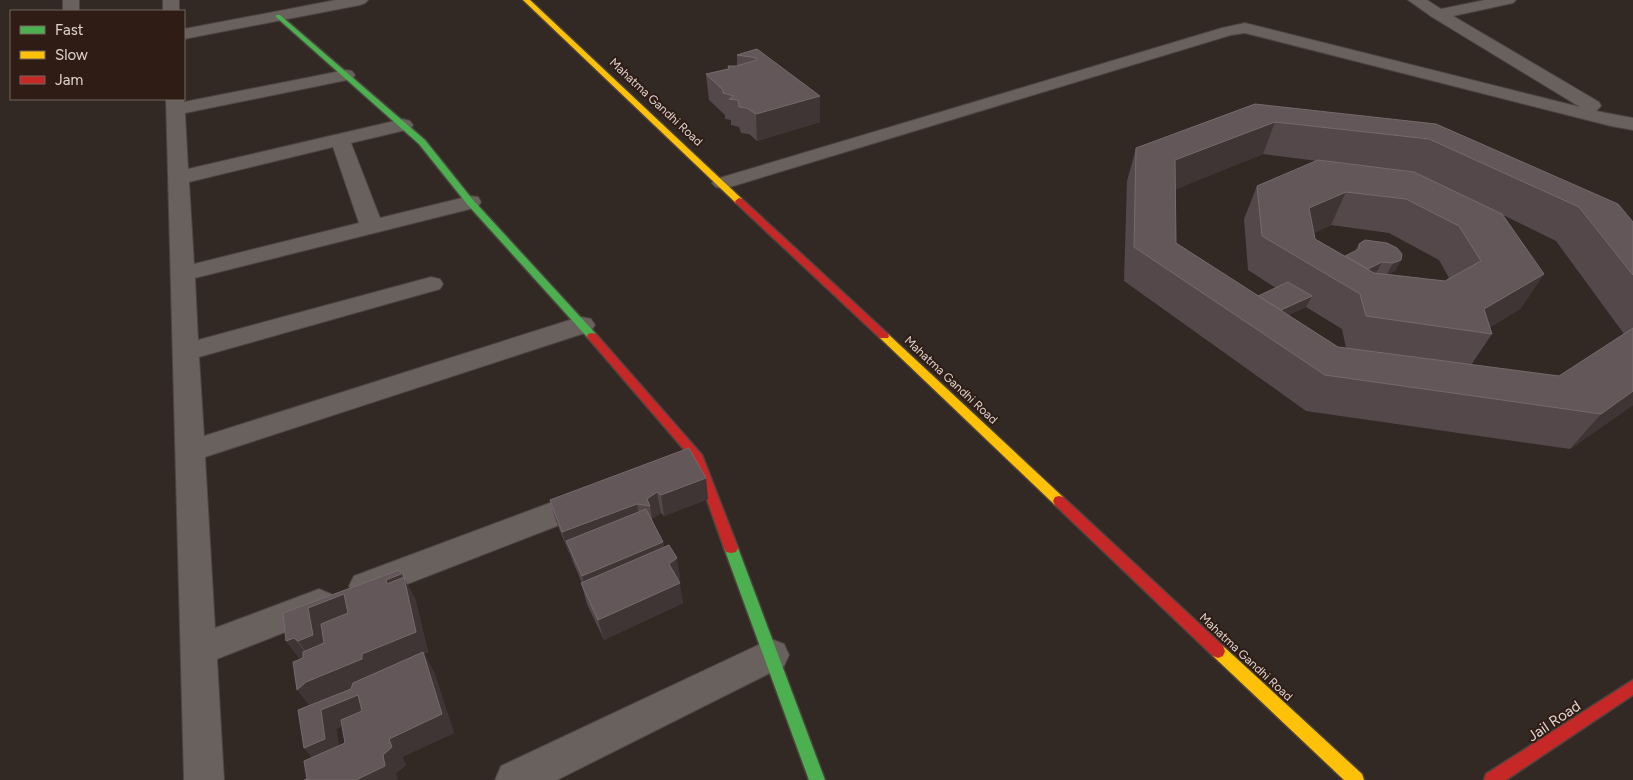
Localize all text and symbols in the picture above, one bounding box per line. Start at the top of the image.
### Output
legend [10,10,185,100]
text: Fast [55,21,84,39]
text: Slow [55,46,88,64]
street label: Mahatma Gandhi Road [607,55,705,149]
text: Jam [55,71,83,89]
street label: Mahatma Gandhi Road [902,333,1000,427]
street label: Mahatma Gandhi Road [1197,610,1295,704]
street label: Jail Road [1524,697,1584,745]

